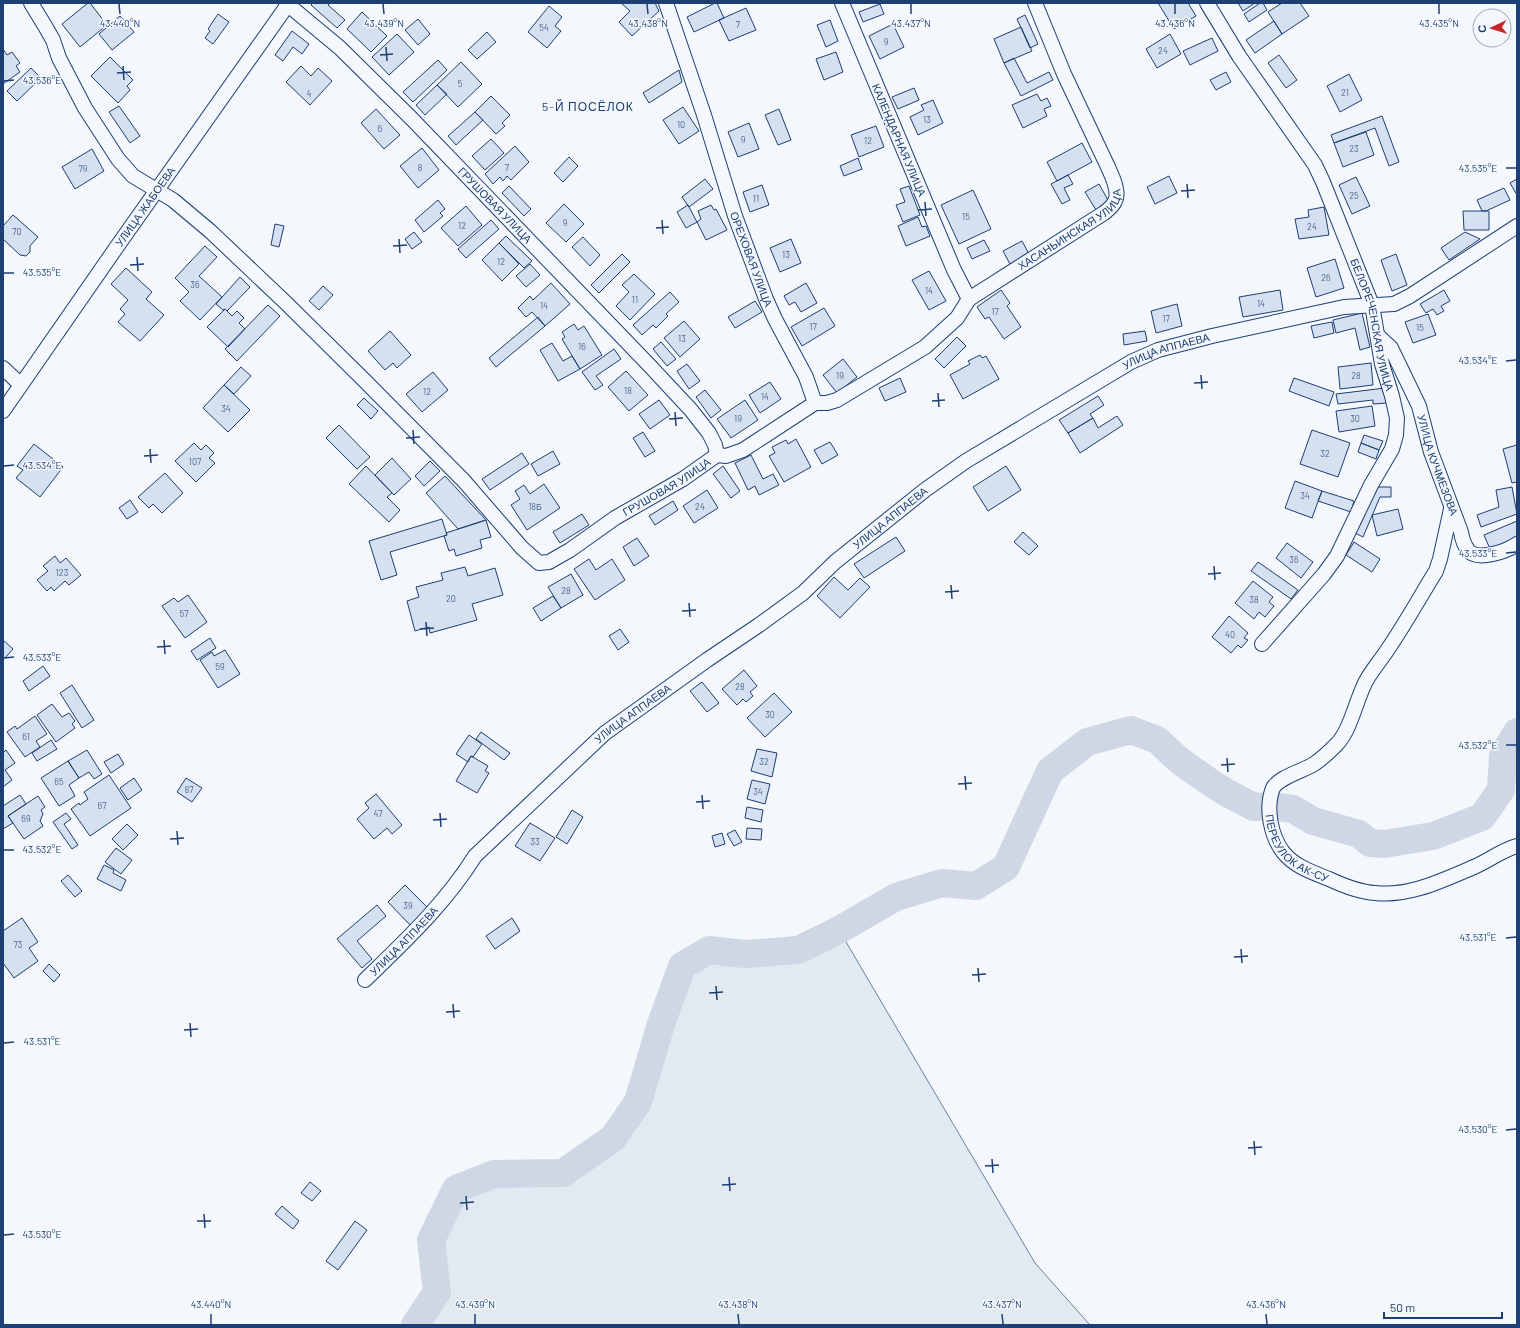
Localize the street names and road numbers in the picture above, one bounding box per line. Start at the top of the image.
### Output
street label: КАЛЕНДАРНАЯ УЛИЦА [870,81,929,199]
street label: УЛИЦА ЖАБОЕВА [112,164,178,249]
street label: ГРУШОВАЯ УЛИЦА [456,164,535,246]
street label: ХАСАНЬИНСКАЯ УЛИЦА [1015,188,1123,272]
street label: ОРЕХОВАЯ УЛИЦА [728,210,776,309]
street label: БЕЛОРЕЧЕНСКАЯ УЛИЦА [1348,257,1397,393]
street label: УЛИЦА АППАЕВА [1120,330,1212,372]
street label: УЛИЦА КУЧМЕЗОВА [1415,413,1461,518]
street label: ГРУШОВАЯ УЛИЦА [620,454,713,518]
street label: УЛИЦА АППАЕВА [850,483,930,551]
street label: УЛИЦА АППАЕВА [592,681,674,746]
street label: ПЕРЕУЛОК АК-СУ [1264,813,1332,885]
street label: УЛИЦА АППАЕВА [367,903,441,978]

